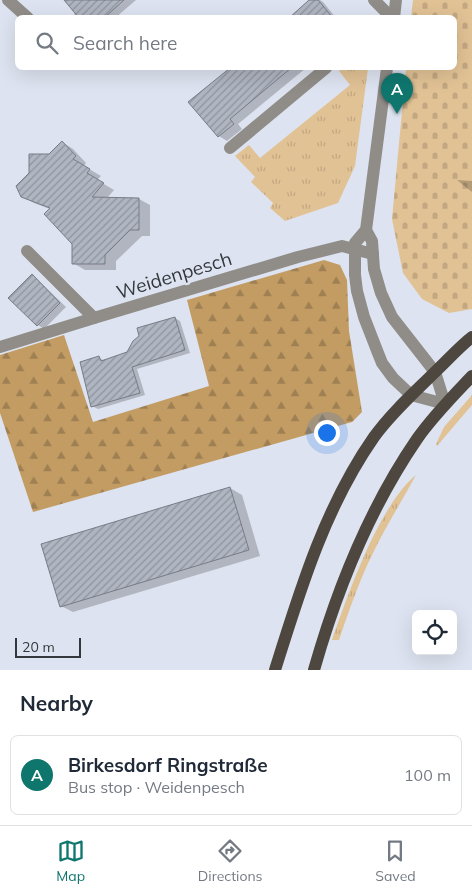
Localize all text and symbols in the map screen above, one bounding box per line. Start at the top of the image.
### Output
search box [15,15,457,70]
icon: search [33,29,61,57]
text: Search here [73,31,177,55]
pin: A [381,73,413,114]
street label: Weidenpesch [113,246,235,304]
your location [314,420,340,446]
map controls [412,610,457,655]
button: locate [412,610,457,655]
scale bar [15,635,81,658]
text: 20 m [22,638,55,656]
text: Nearby [20,690,93,716]
text: Birkesdorf Ringstraße [68,753,268,777]
text: A [31,765,43,785]
text: 100 m [404,765,451,785]
text: Bus stop · Weidenpesch [68,777,245,797]
tab: Map [56,837,85,885]
tab: Directions [198,837,263,885]
tab: Saved [375,837,416,885]

